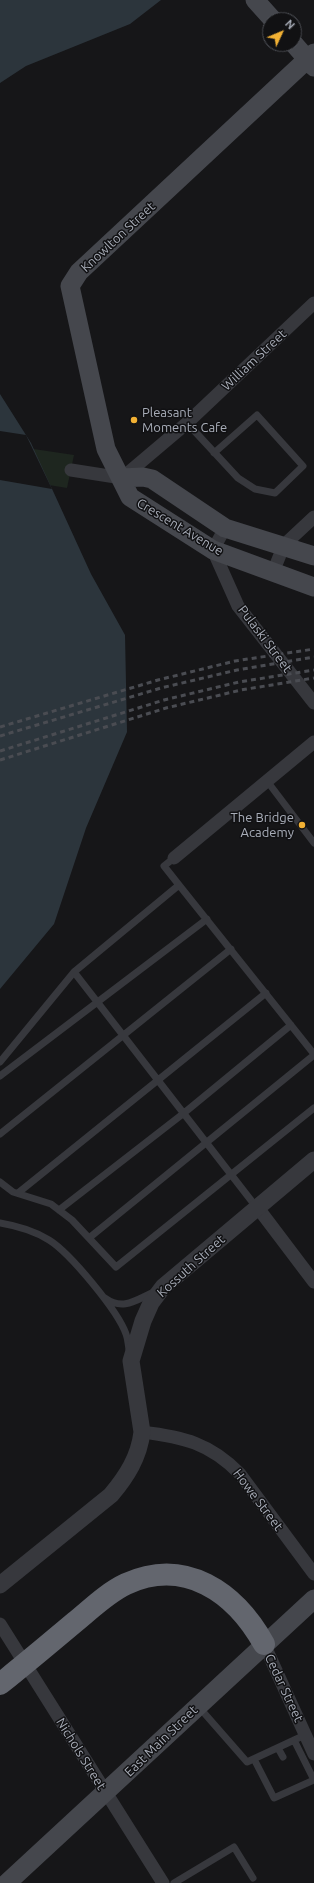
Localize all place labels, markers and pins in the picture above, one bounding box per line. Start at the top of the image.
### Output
place label: Pleasant Moments Cafe [142,405,227,436]
marker: Pleasant Moments Cafe [129,415,139,425]
place label: The Bridge Academy [231,810,294,841]
marker: The Bridge Academy [297,820,307,830]

